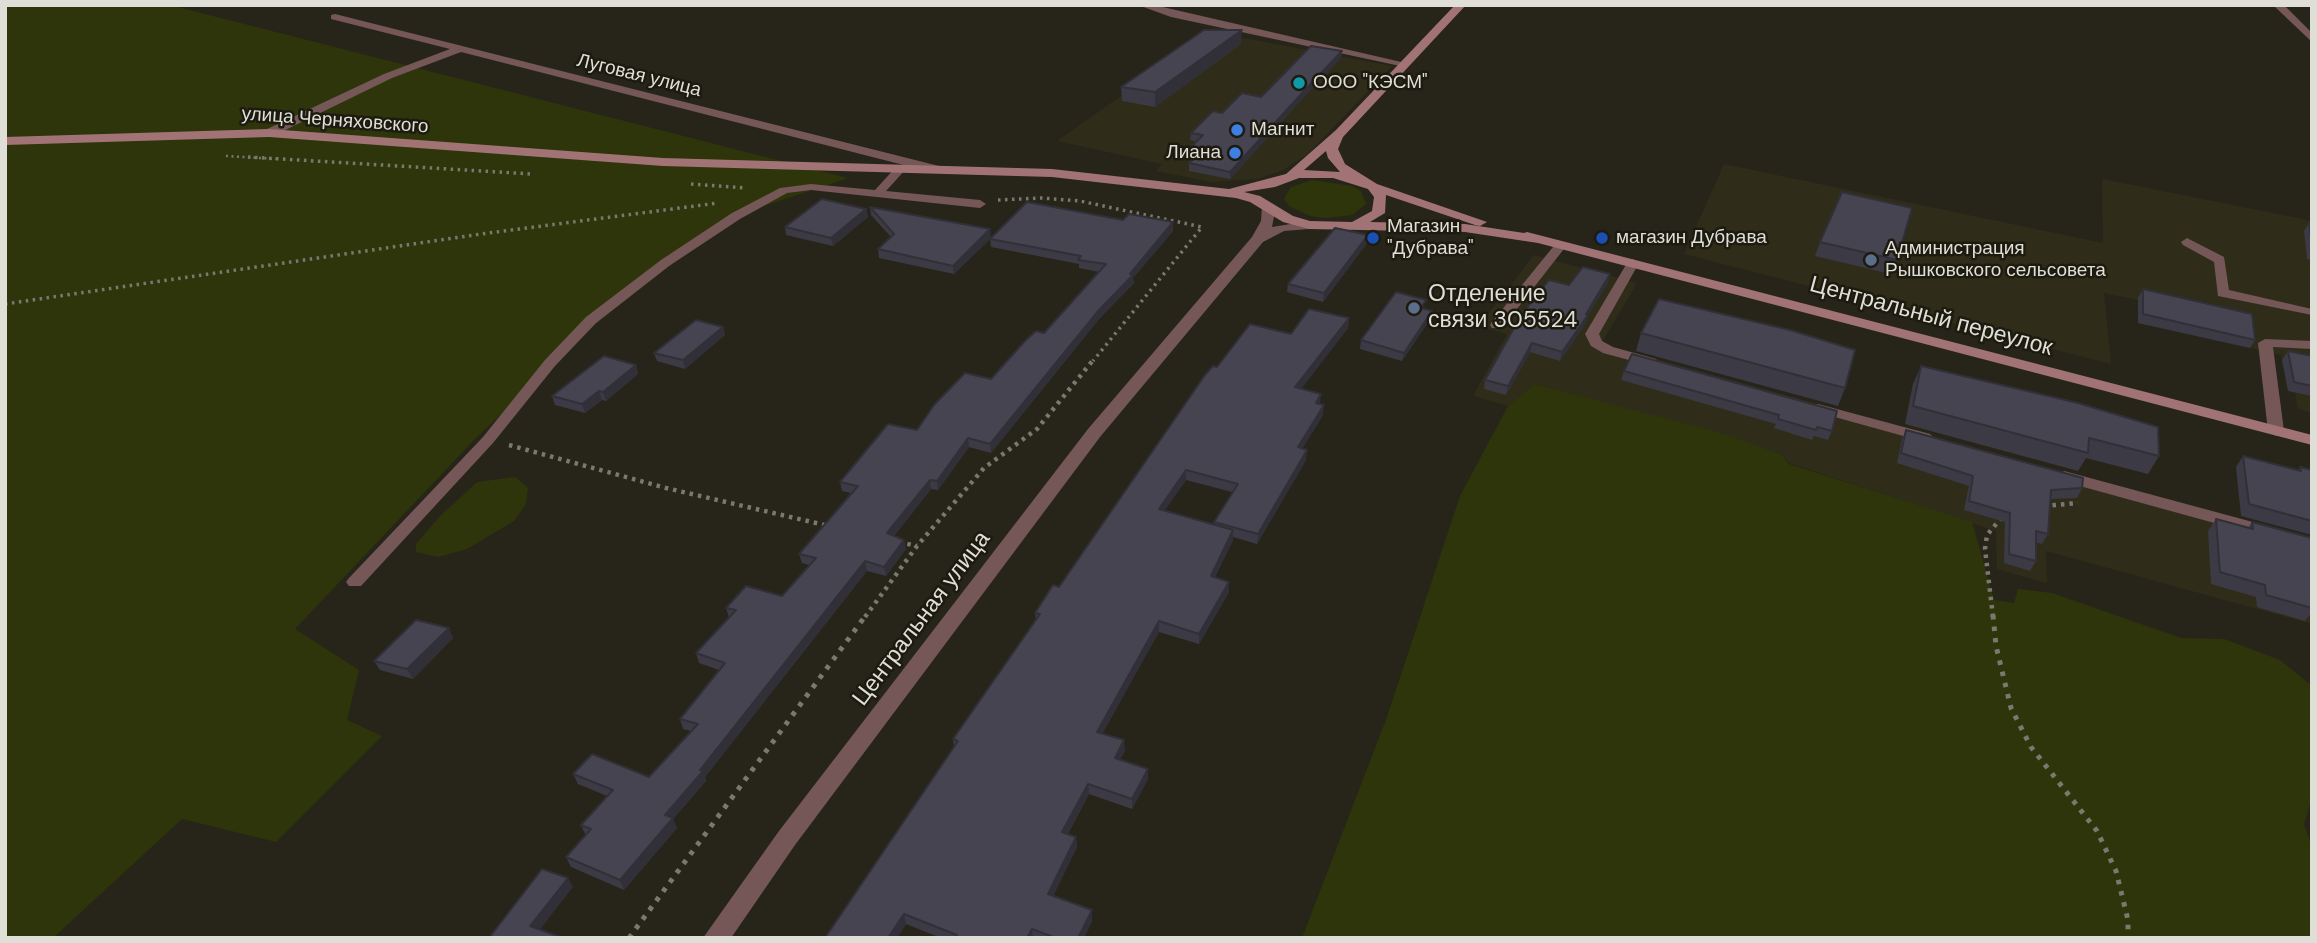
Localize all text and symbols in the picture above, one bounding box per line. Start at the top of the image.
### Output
street label: Луговая улица [574,50,704,102]
place label: ООО "КЭСМ" [1313,72,1428,94]
marker: ООО "КЭСМ" [1291,75,1307,91]
street label: улица Черняховского [241,103,429,139]
place label: Магнит [1251,119,1314,141]
marker: Магнит [1229,122,1245,138]
place label: Лиана [1166,142,1221,164]
marker: Лиана [1227,145,1243,161]
place label: Магазин "Дубрава" [1387,216,1474,260]
place label: магазин Дубрава [1616,227,1767,249]
marker: Магазин "Дубрава" [1365,230,1381,246]
marker: магазин Дубрава [1594,230,1610,246]
place label: Администрация Рышковского сельсовета [1885,238,2106,282]
marker: Администрация Рышковского сельсовета [1863,252,1879,268]
street label: Центральный переулок [1807,271,2055,363]
place label: Отделение связи 305524 [1428,281,1577,335]
marker: Отделение связи 305524 [1406,300,1422,316]
street label: Центральная улица [847,526,997,712]

